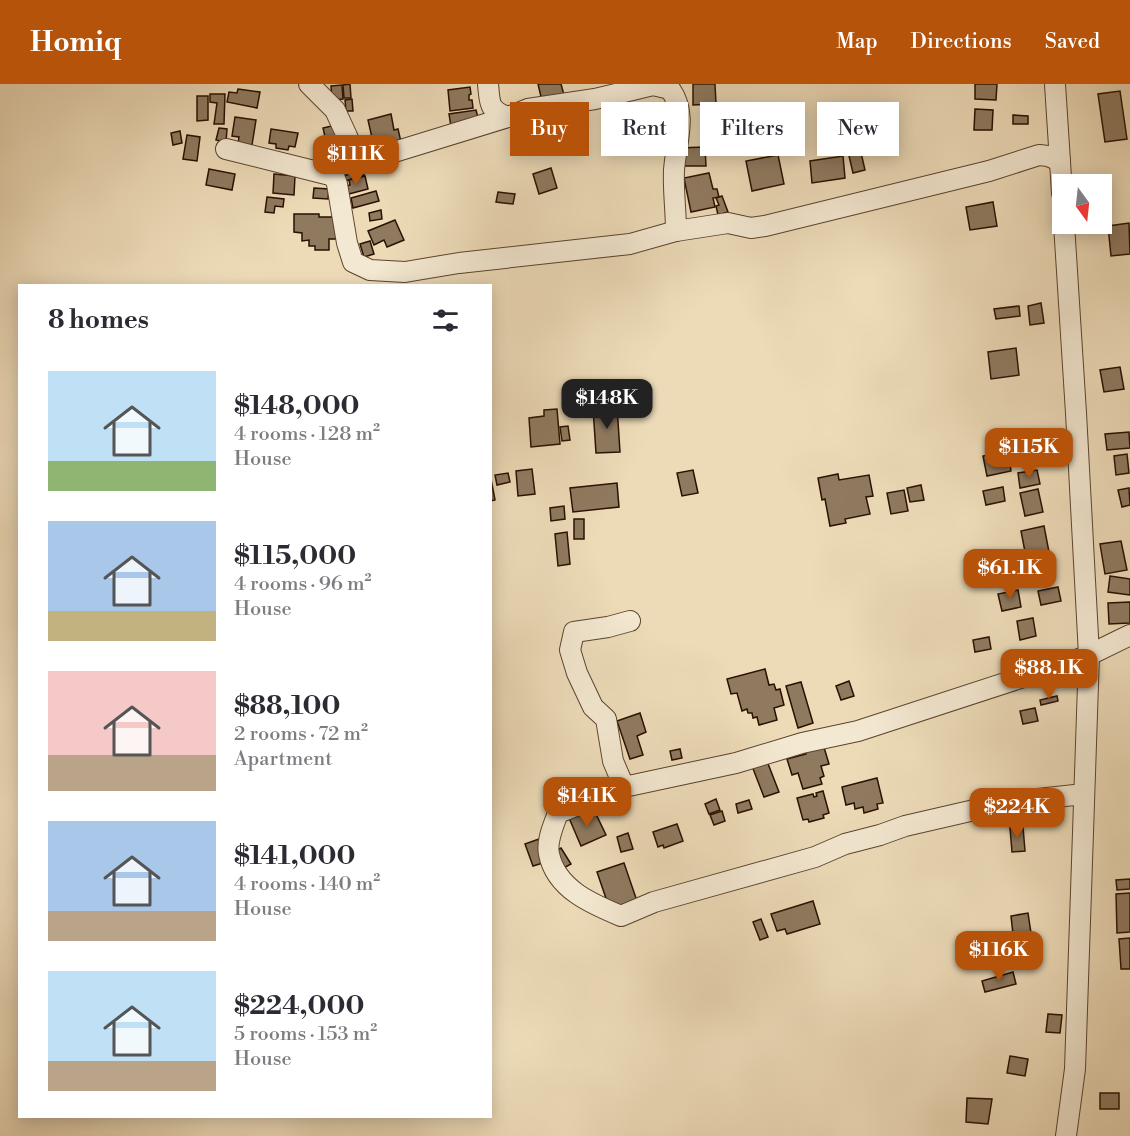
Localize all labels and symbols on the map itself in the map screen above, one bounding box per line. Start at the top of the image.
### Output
pin: $111K [314,135,398,186]
north arrow [1052,174,1112,234]
pin: $148K [565,379,649,430]
pin: $115K [987,428,1071,479]
pin: $61.1K [961,549,1059,600]
pin: $88.1K [1000,649,1098,700]
pin: $141K [545,777,629,828]
pin: $224K [975,788,1059,839]
pin: $116K [957,931,1041,982]

